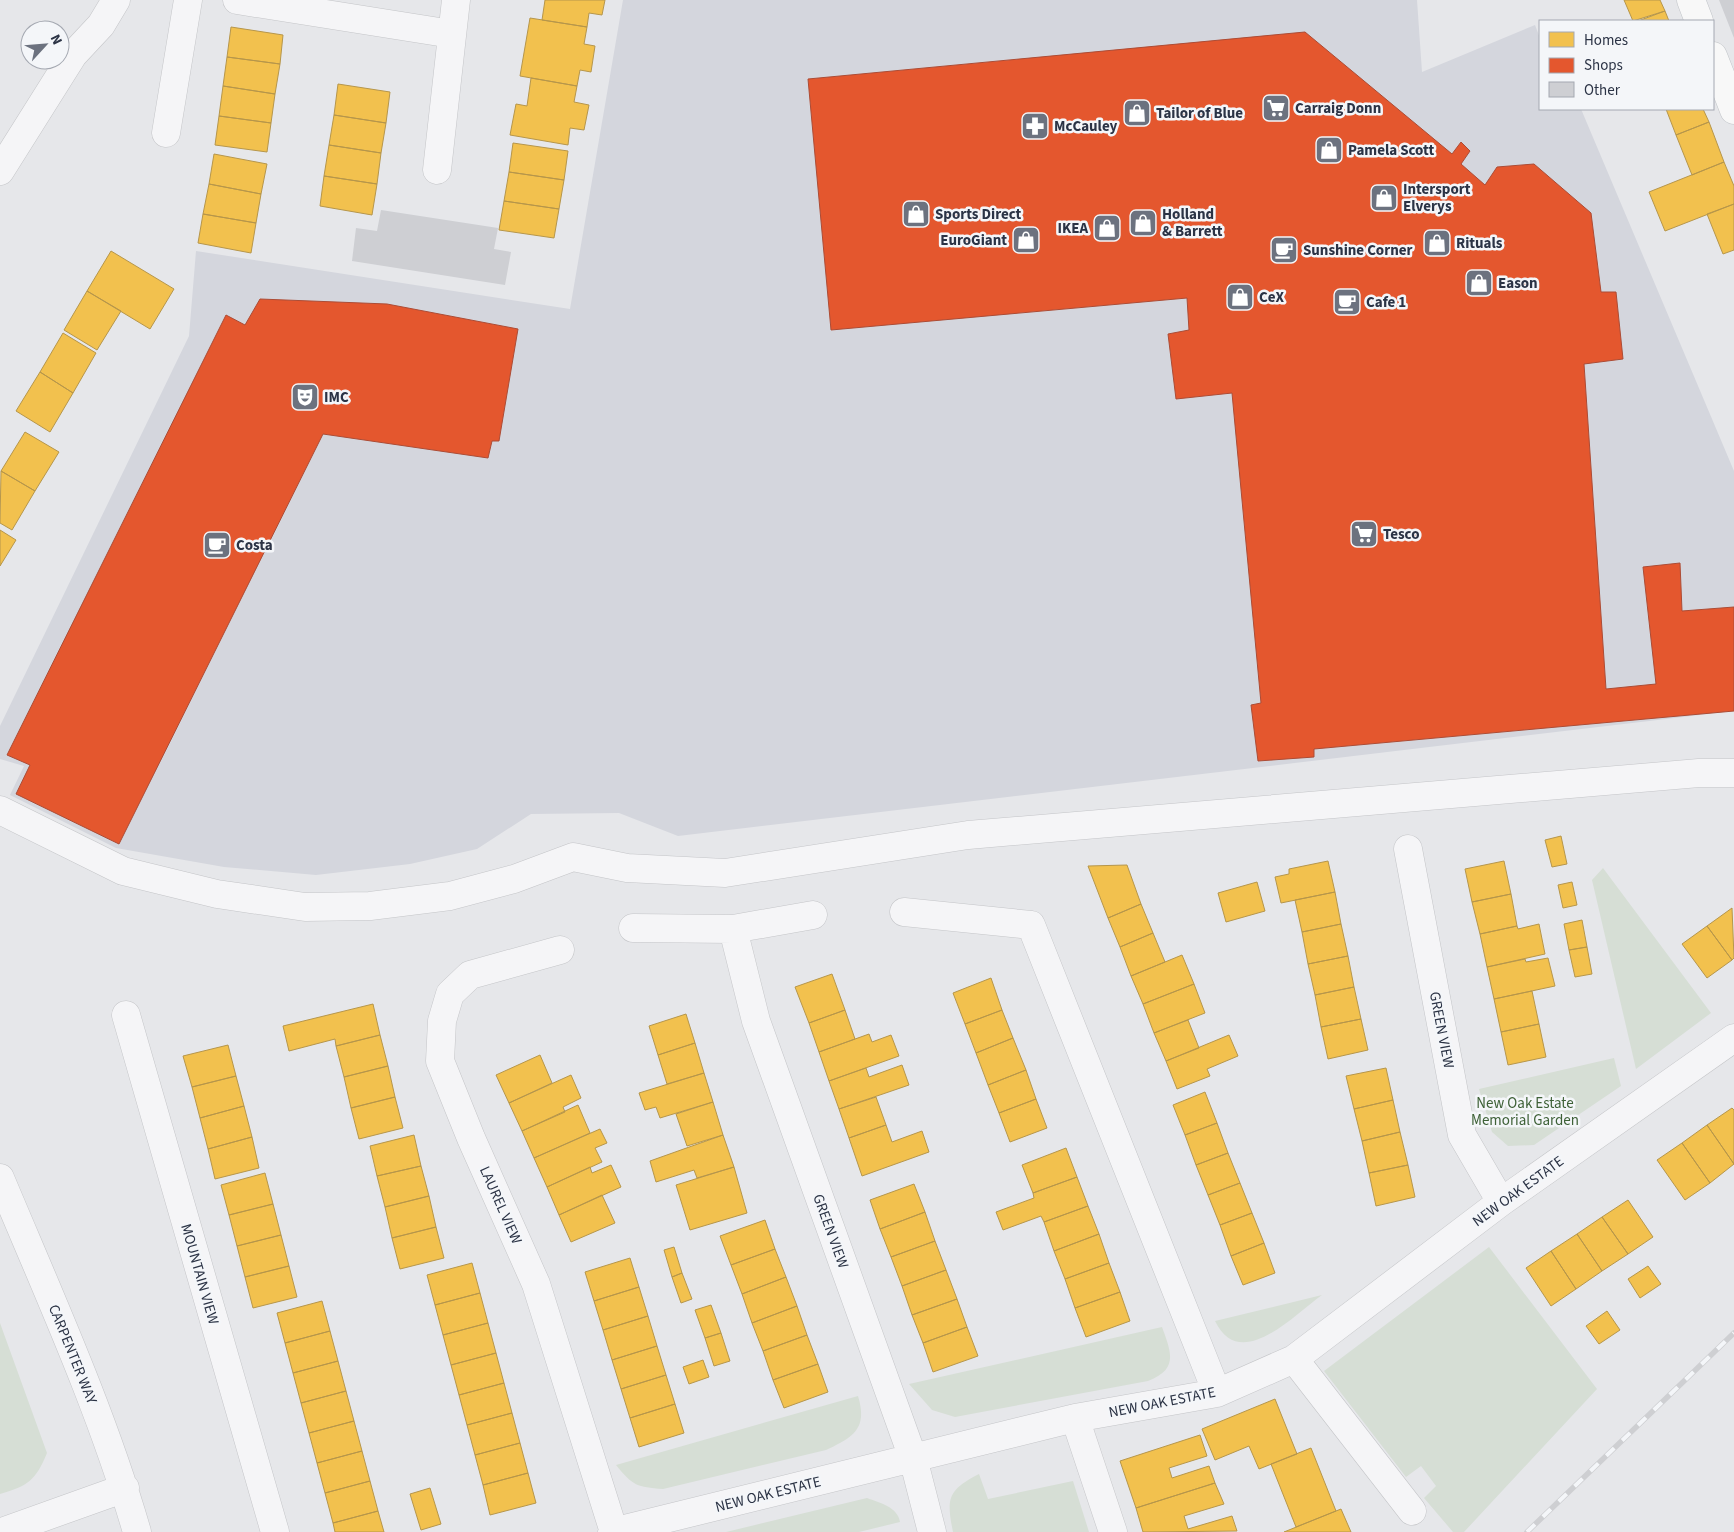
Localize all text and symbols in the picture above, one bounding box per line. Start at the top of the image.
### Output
north arrow [20,20,70,70]
legend [1539,20,1714,110]
text: Homes [1584,30,1628,51]
text: N [45,31,67,48]
text: Shops [1584,55,1623,76]
text: Other [1584,80,1621,101]
supermarket icon: Carraig Donn [1261,93,1291,123]
shop icon: Tailor of Blue [1122,98,1152,128]
place label: Carraig Donn [1295,98,1381,119]
place label: Tailor of Blue [1156,103,1243,124]
pharmacy icon: McCauley [1020,111,1050,141]
place label: McCauley [1054,116,1118,137]
shop icon: Pamela Scott [1314,135,1344,165]
place label: Pamela Scott [1348,140,1434,161]
place label: Intersport Elverys [1403,179,1471,217]
shop icon: Intersport Elverys [1369,183,1399,213]
shop icon: Sports Direct [901,199,931,229]
place label: Sports Direct [935,204,1022,225]
place label: Holland & Barrett [1162,204,1223,242]
shop icon: Holland & Barrett [1128,208,1158,238]
shop icon: IKEA [1092,213,1122,243]
place label: IKEA [1057,218,1088,239]
shop icon: EuroGiant [1011,225,1041,255]
shop icon: Rituals [1422,228,1452,258]
place label: EuroGiant [940,230,1007,251]
place label: Rituals [1456,233,1503,254]
cafe icon: Sunshine Corner [1269,235,1299,265]
place label: Sunshine Corner [1303,240,1413,261]
shop icon: Eason [1464,268,1494,298]
place label: Eason [1498,273,1538,294]
shop icon: CeX [1225,282,1255,312]
place label: CeX [1259,287,1285,308]
cafe icon: Cafe 1 [1332,287,1362,317]
place label: Cafe 1 [1366,292,1406,313]
theatre icon: IMC [290,382,320,412]
place label: IMC [324,387,349,408]
supermarket icon: Tesco [1349,519,1379,549]
place label: Tesco [1383,524,1420,545]
cafe icon: Costa [202,530,232,560]
place label: Costa [236,535,273,556]
street label: GREEN VIEW [1424,990,1459,1070]
park label: New Oak Estate Memorial Garden [1471,1093,1579,1131]
street label: NEW OAK ESTATE [1468,1151,1568,1232]
street label: LAUREL VIEW [474,1163,527,1248]
street label: GREEN VIEW [807,1191,854,1271]
street label: MOUNTAIN VIEW [175,1221,224,1327]
street label: CARPENTER WAY [43,1301,102,1408]
street label: NEW OAK ESTATE [1107,1382,1217,1423]
street label: NEW OAK ESTATE [713,1471,823,1518]

